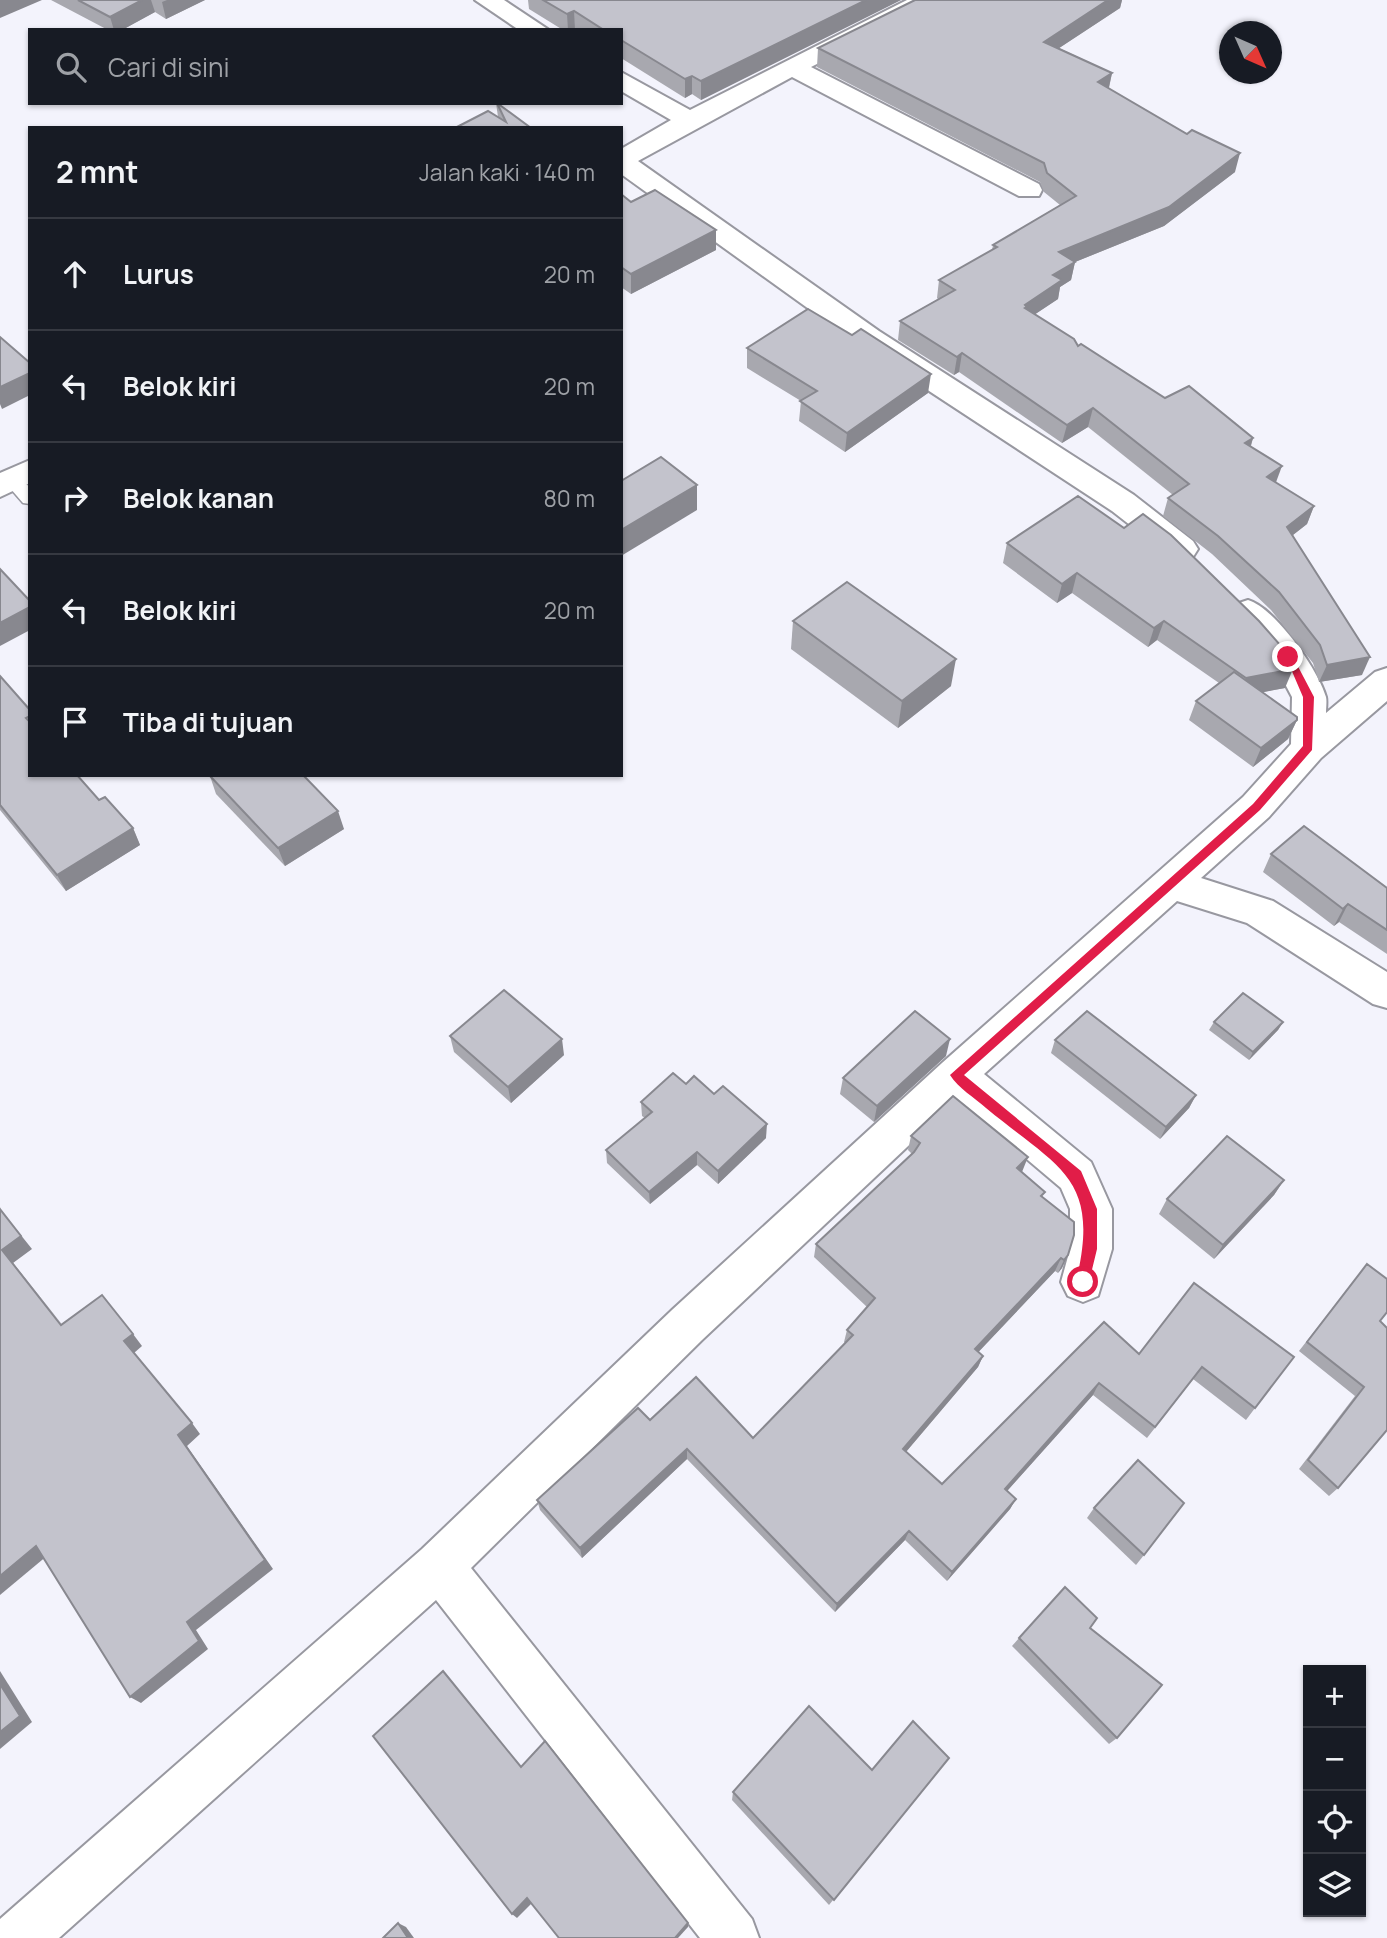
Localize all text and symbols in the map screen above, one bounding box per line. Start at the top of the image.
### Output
north arrow [1219,21,1282,84]
search box [28,28,623,105]
icon: search [52,48,90,86]
text: Cari di sini [108,49,230,85]
text: 2 mnt [56,151,139,192]
text: Jalan kaki · 140 m [419,156,595,188]
icon: ahead [56,255,94,293]
text: Lurus [123,256,194,292]
text: 20 m [544,258,595,290]
icon: left [56,367,94,405]
text: Belok kiri [123,368,237,404]
text: 20 m [544,370,595,402]
icon: right [56,479,94,517]
text: Belok kanan [123,480,274,516]
text: 80 m [544,482,595,514]
icon: left [56,591,94,629]
text: Belok kiri [123,592,237,628]
text: 20 m [544,594,595,626]
route end [1272,641,1303,672]
icon: arrive [56,703,94,741]
text: Tiba di tujuan [123,704,293,740]
route start [1067,1266,1098,1297]
map controls [1303,1665,1366,1917]
button: + [1303,1665,1366,1728]
button: − [1303,1728,1366,1791]
button: locate [1303,1791,1366,1854]
button: layers [1303,1854,1366,1917]

